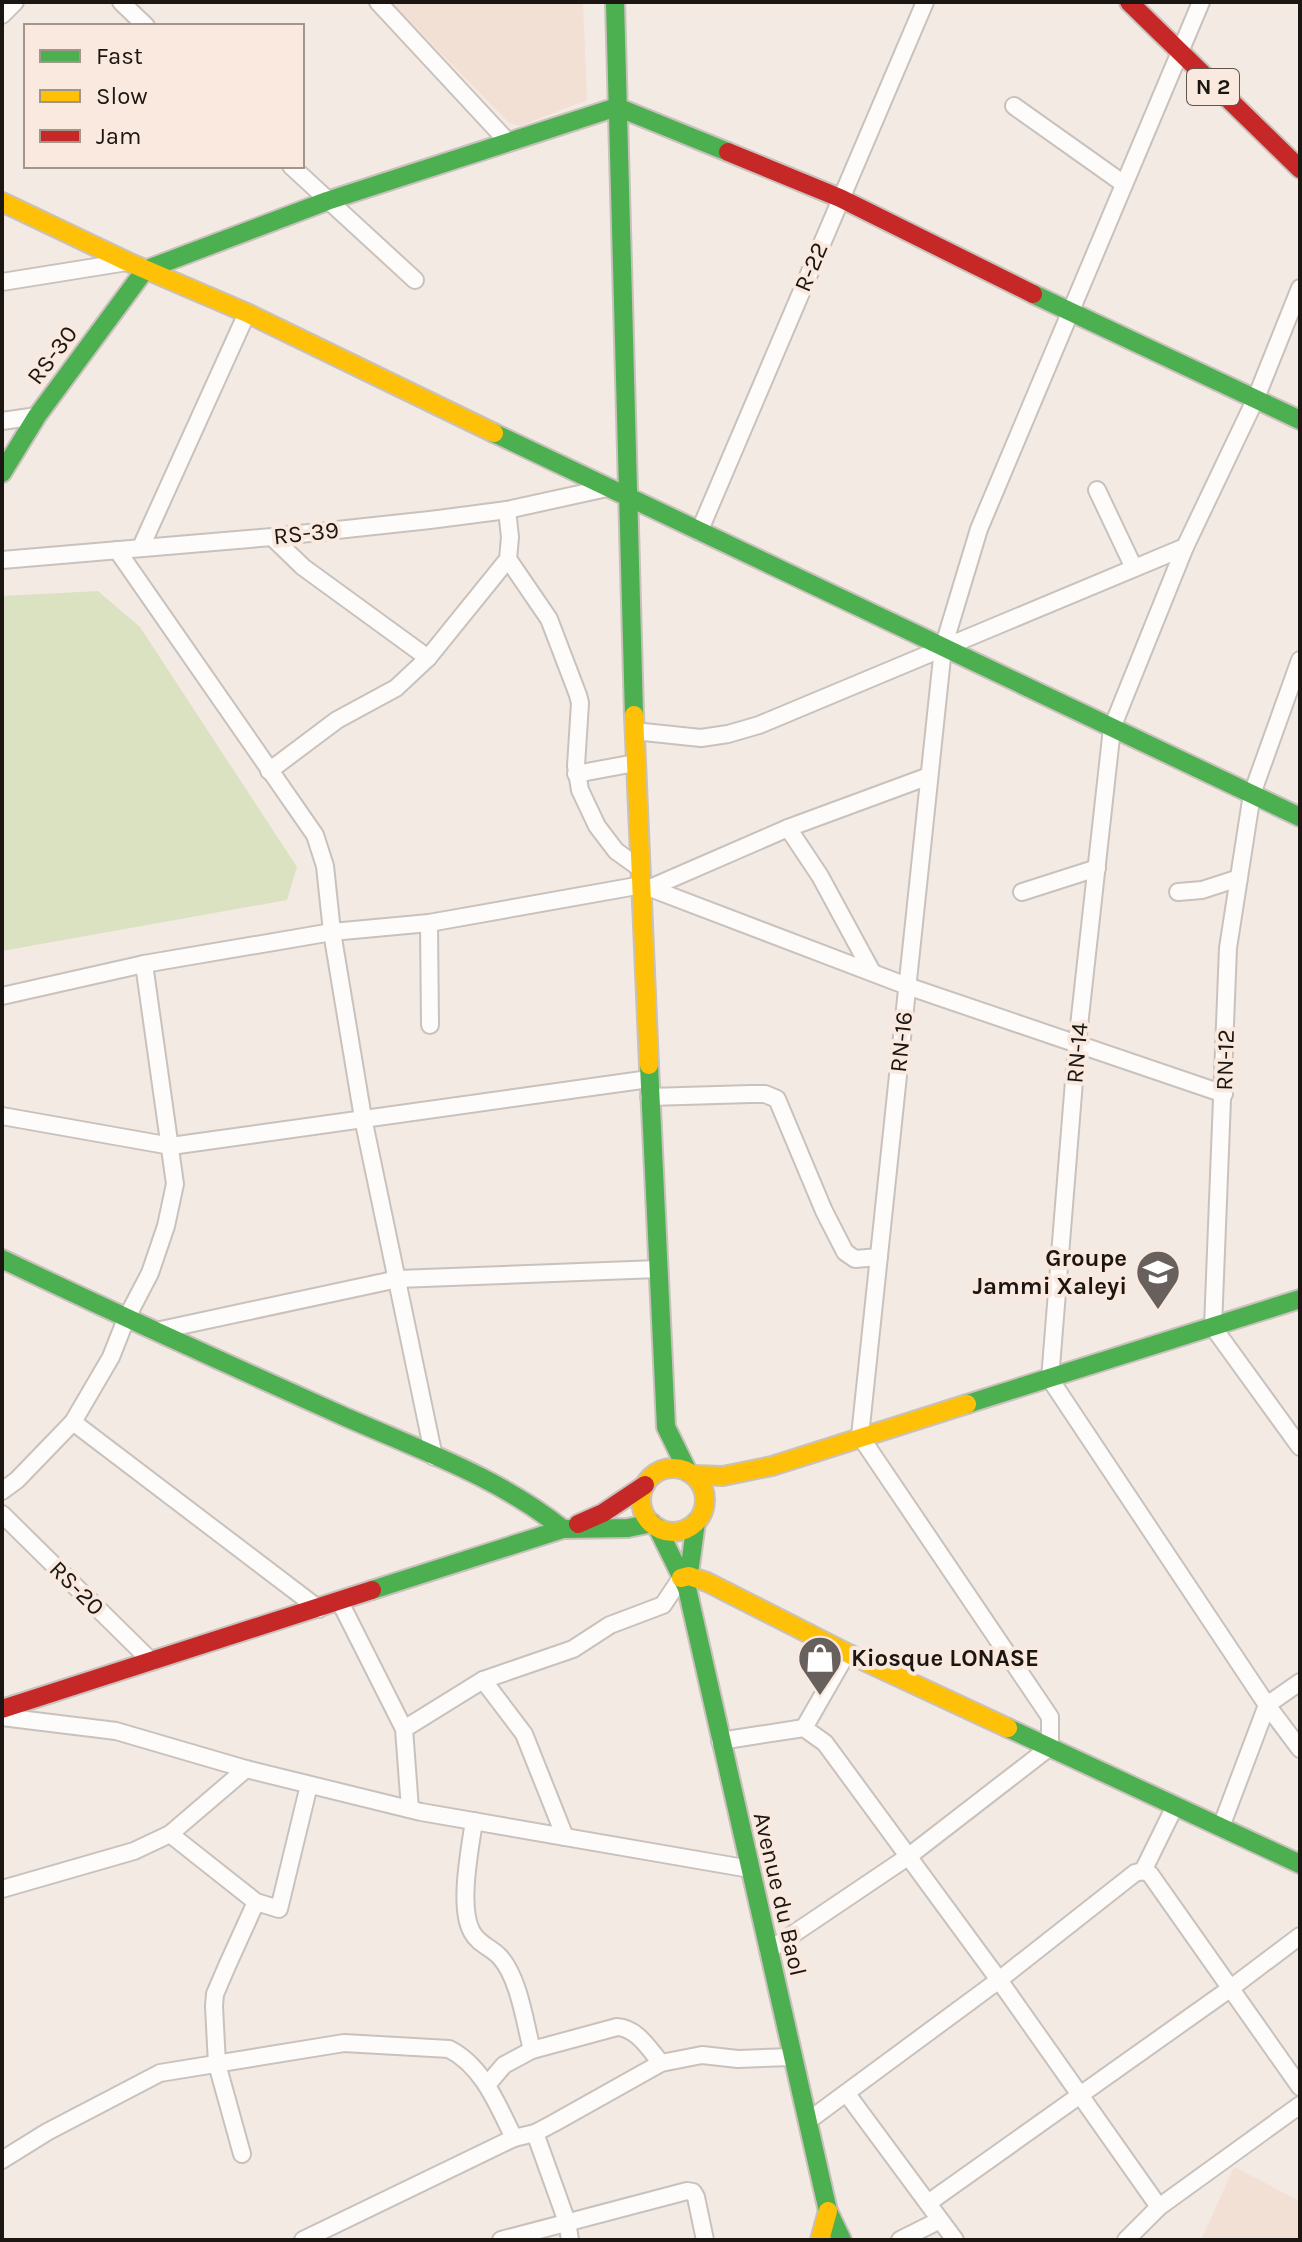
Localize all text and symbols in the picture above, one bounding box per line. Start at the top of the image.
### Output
legend [24,24,304,168]
text: Fast [96,42,143,70]
road number: N 2 [1187,69,1239,105]
text: Slow [96,82,148,110]
text: Jam [96,122,141,150]
street label: R-22 [788,238,834,296]
street label: RS-30 [21,320,83,390]
street label: RS-39 [272,516,340,550]
street label: RN-16 [884,1010,918,1074]
street label: RN-14 [1060,1021,1094,1085]
street label: RN-12 [1210,1029,1240,1091]
place label: Groupe Jammi Xaleyi [972,1244,1127,1300]
school or university icon: Groupe Jammi Xaleyi [1134,1248,1182,1311]
street label: RS-20 [44,1555,110,1621]
shop icon: Kiosque LONASE [796,1634,844,1697]
place label: Kiosque LONASE [851,1644,1039,1672]
street label: Avenue du Baol [748,1809,812,1979]

